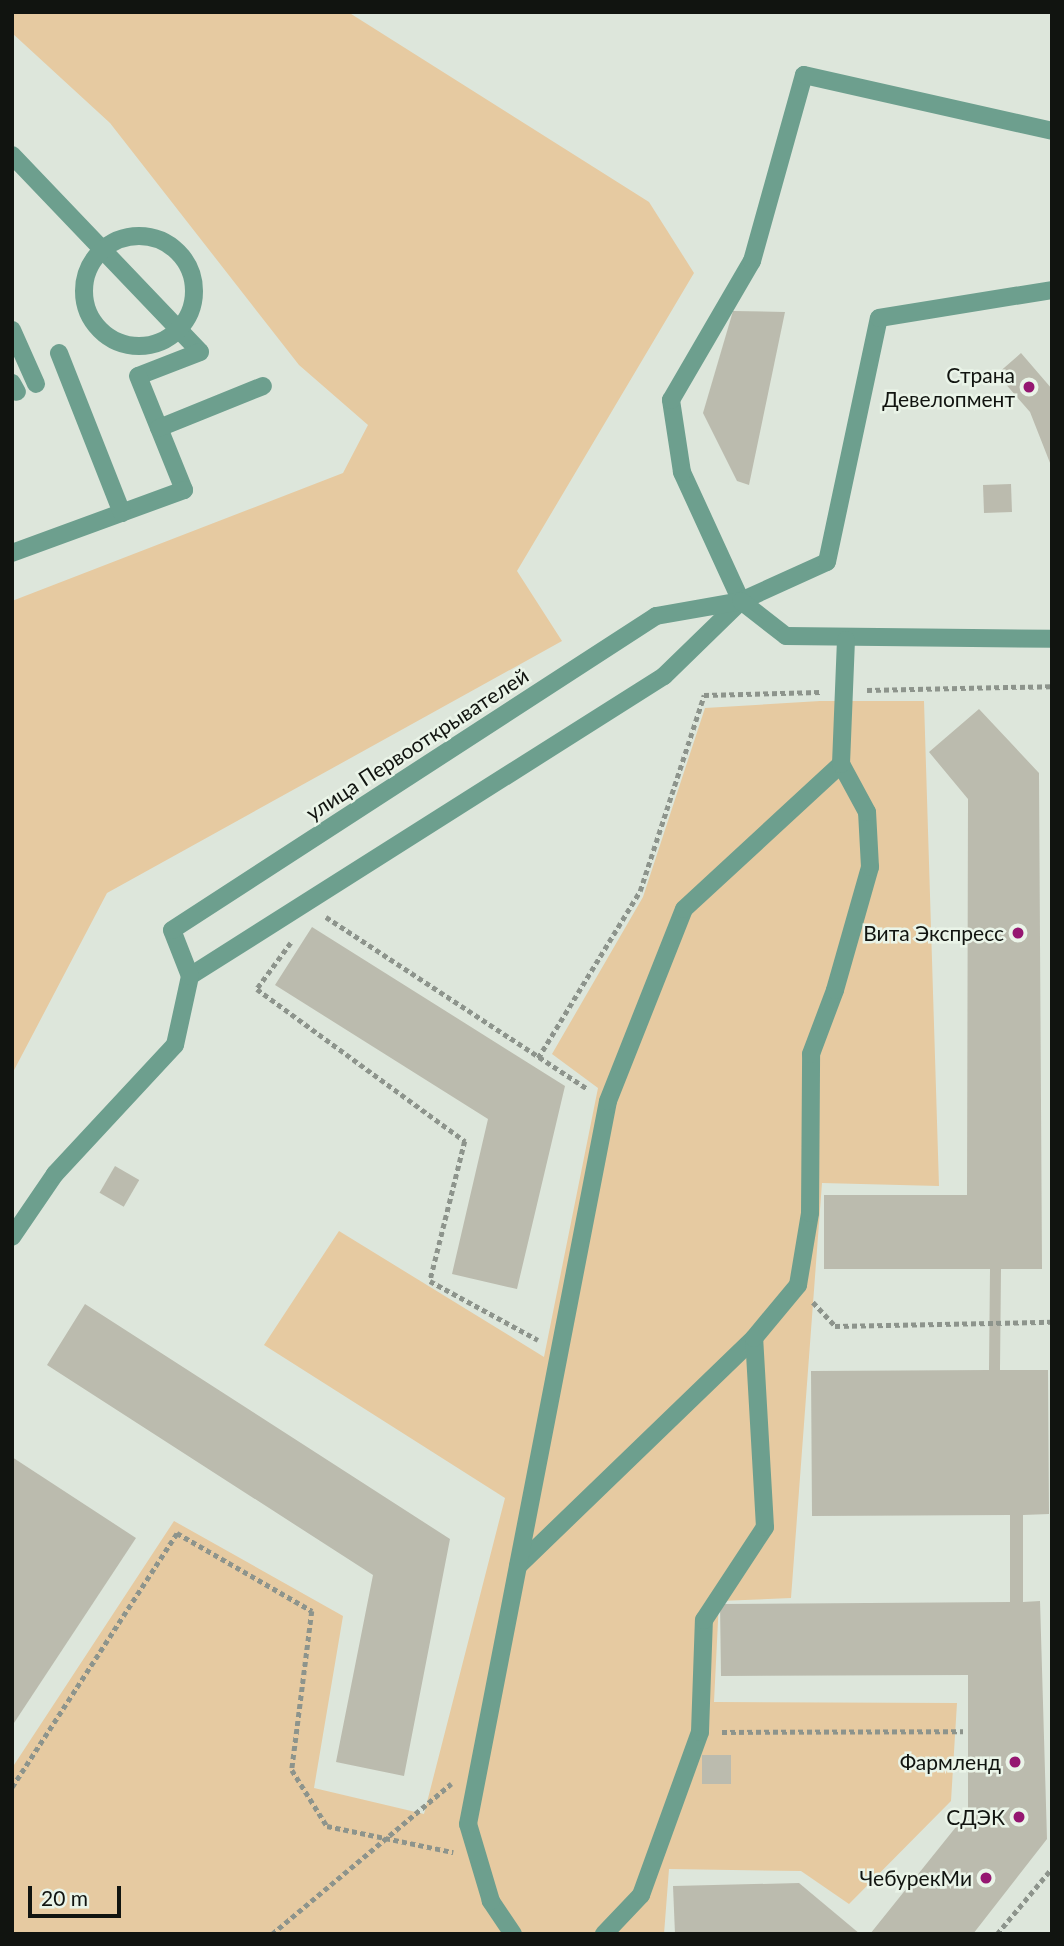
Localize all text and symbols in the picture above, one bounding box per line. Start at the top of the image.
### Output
place label: Страна Девелопмент [882,362,1015,412]
marker: Страна Девелопмент [1021,379,1037,395]
street label: улица Первооткрывателей [301,663,533,825]
place label: Вита Экспресс [863,920,1004,946]
marker: Вита Экспресс [1010,925,1026,941]
place label: Фармленд [900,1749,1001,1775]
marker: Фармленд [1007,1754,1023,1770]
place label: СДЭК [946,1804,1005,1830]
marker: СДЭК [1011,1809,1027,1825]
place label: ЧебурекМи [860,1865,972,1891]
marker: ЧебурекМи [978,1870,994,1886]
scale bar [32,1872,124,1916]
text: 20 m [41,1885,88,1910]

